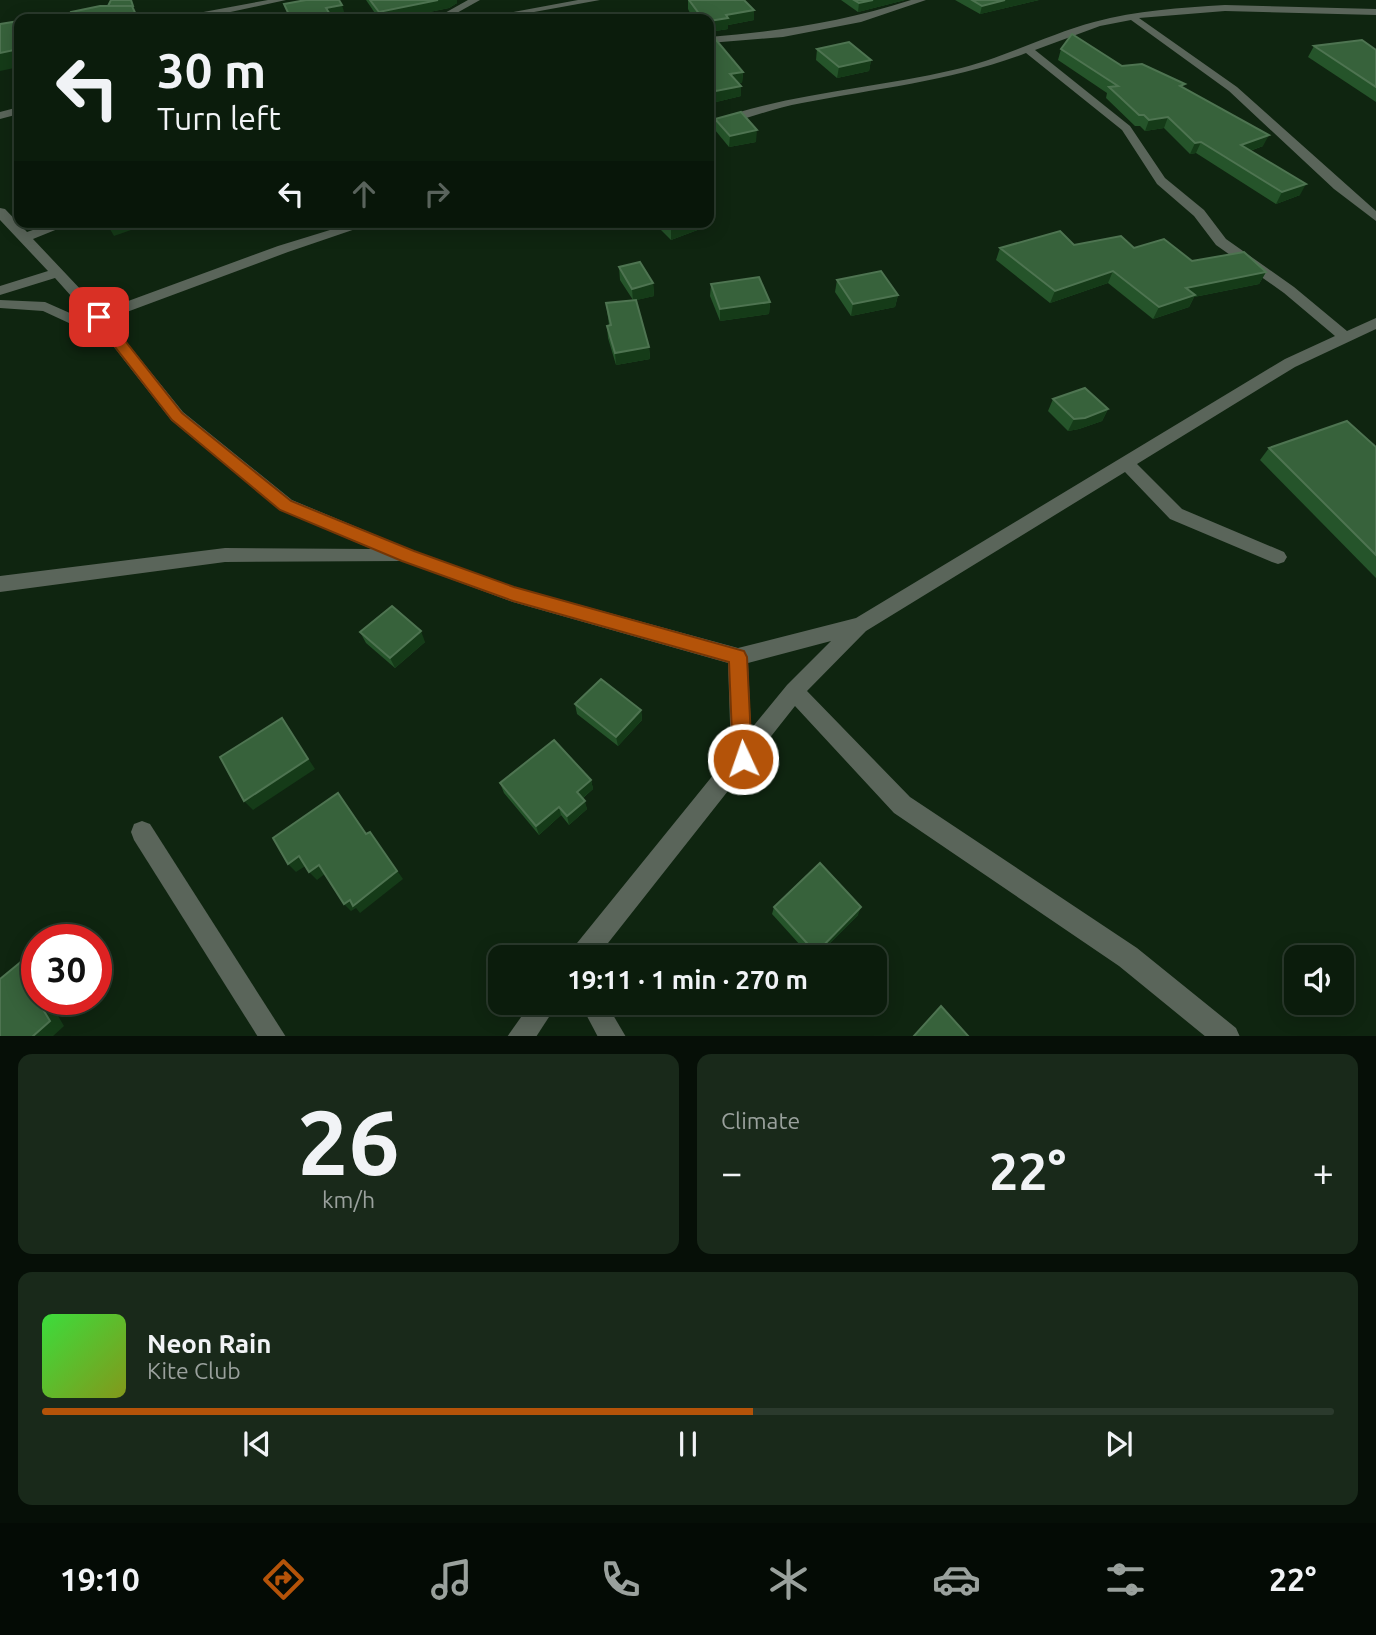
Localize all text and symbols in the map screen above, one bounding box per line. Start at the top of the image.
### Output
icon: left [42,42,133,133]
text: 30 m [157,42,266,97]
text: Turn left [157,100,281,136]
icon: left [272,175,310,213]
icon: ahead [345,175,383,213]
icon: right [418,175,456,213]
pin [69,287,129,347]
icon: arrive [80,298,118,336]
position arrow [706,722,780,796]
speed limit sign: 30 [21,924,112,1015]
map controls [1284,945,1354,1015]
button: sound [1284,945,1354,1015]
text: 19:11 · 1 min · 270 m [567,965,808,994]
text: 26 [297,1090,400,1192]
text: Climate [721,1108,800,1133]
text: 22° [989,1142,1066,1200]
text: − [721,1151,742,1193]
text: + [1313,1151,1334,1193]
text: km/h [322,1187,375,1212]
text: Neon Rain [147,1329,272,1358]
text: Kite Club [147,1358,241,1383]
icon: previous [238,1425,276,1463]
icon: pause [669,1425,707,1463]
icon: next [1100,1425,1138,1463]
icon: directions [259,1555,308,1604]
icon: music [427,1555,476,1604]
icon: phone [596,1555,645,1604]
icon: climate [764,1555,813,1604]
icon: car [932,1555,981,1604]
icon: filters [1101,1555,1150,1604]
text: 19:10 [60,1561,140,1597]
text: 22° [1269,1561,1316,1597]

